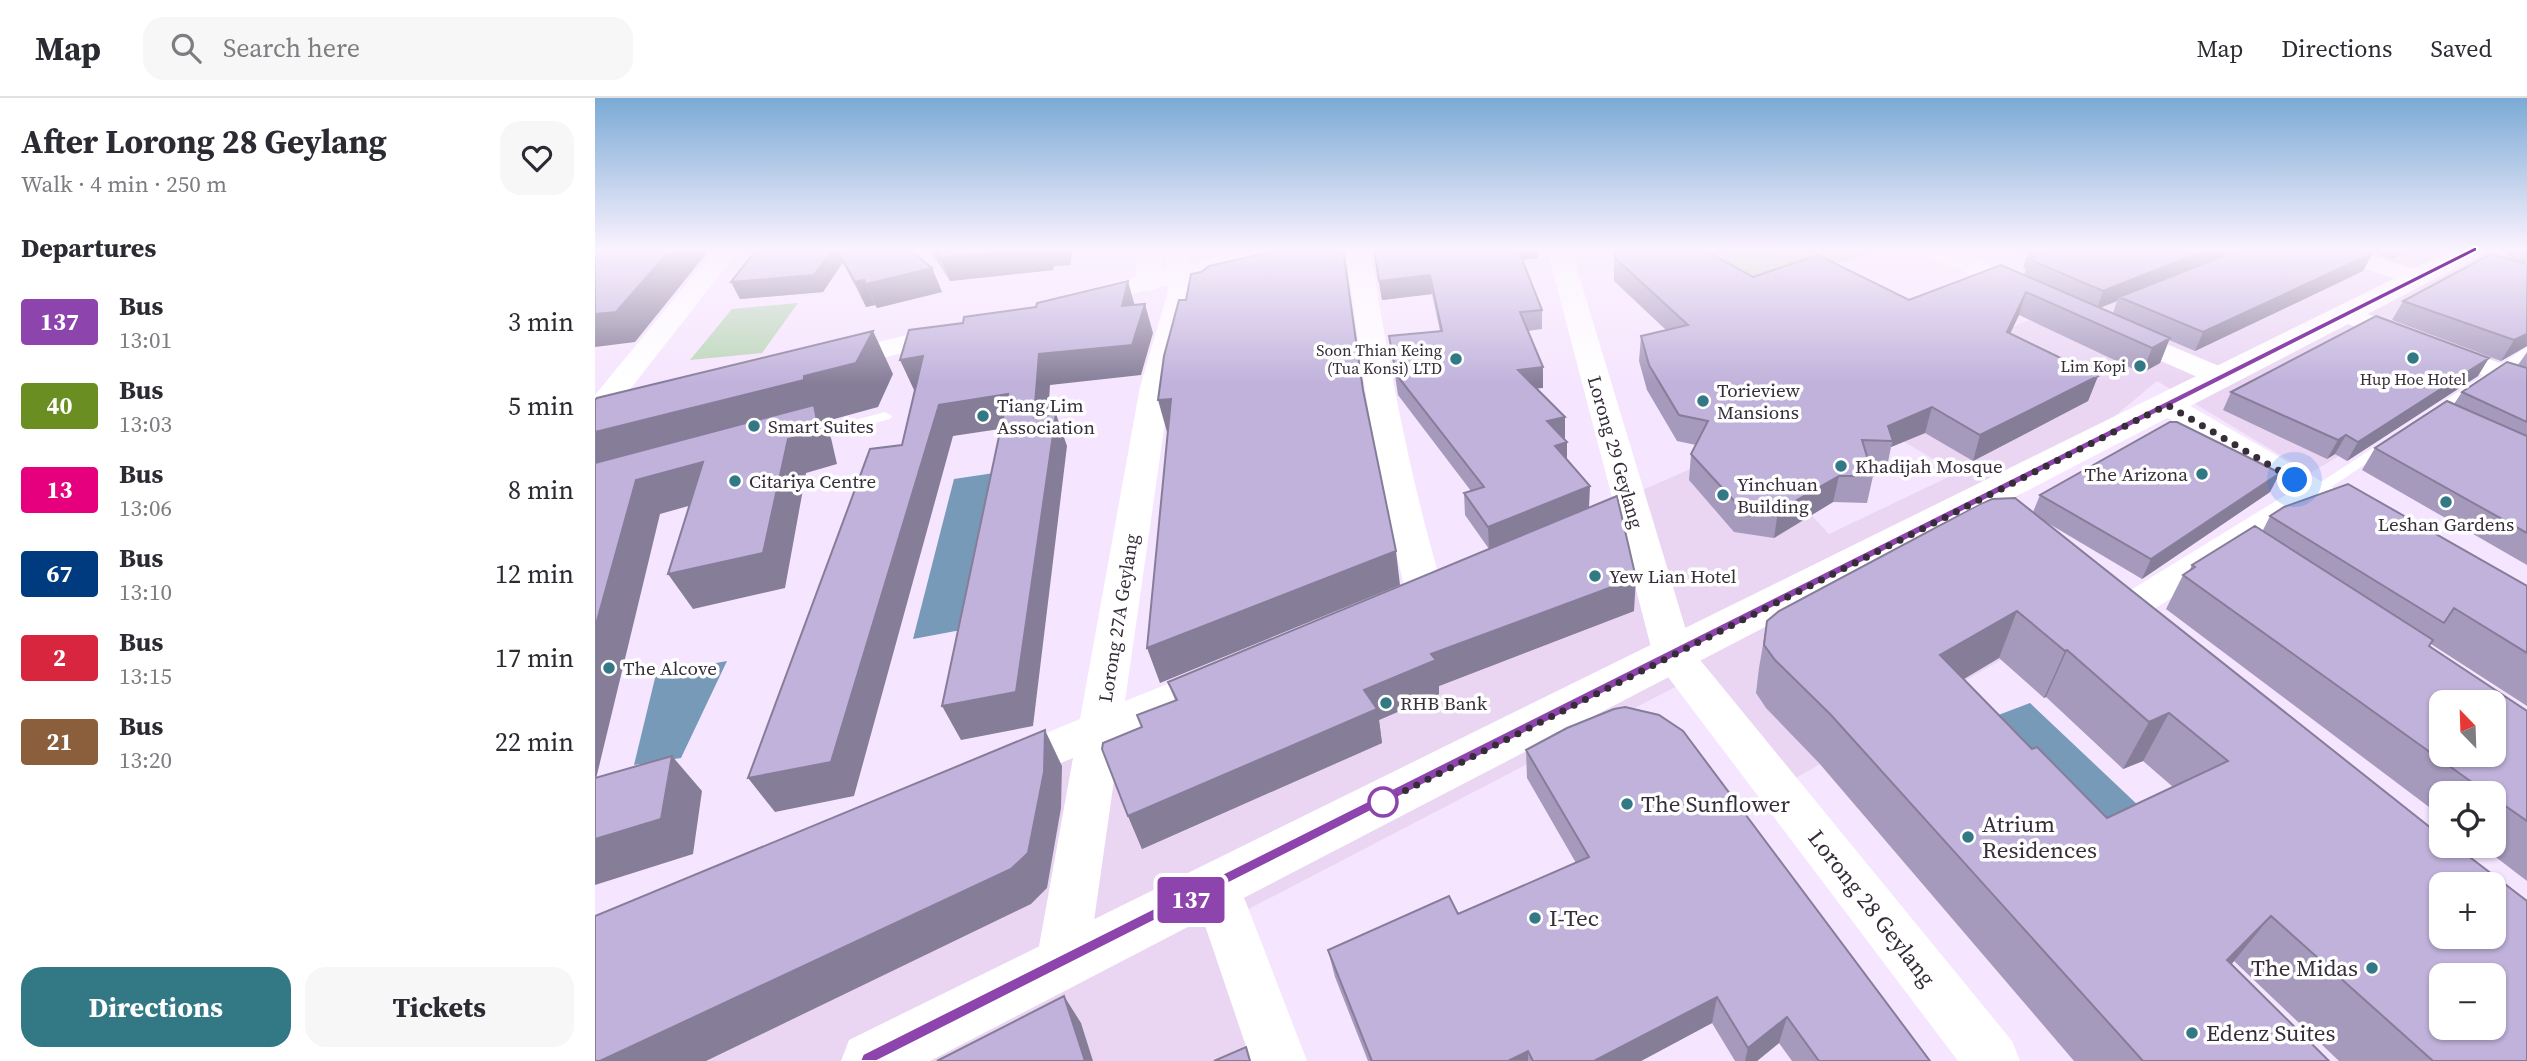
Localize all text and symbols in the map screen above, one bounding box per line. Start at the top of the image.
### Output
search box [143,17,633,80]
text: Map [35,26,101,71]
icon: search [167,29,205,67]
text: Search here [223,30,360,66]
text: Map [2196,32,2243,65]
text: Directions [2281,32,2392,65]
text: Saved [2430,32,2492,65]
text: After Lorong 28 Geylang [21,119,387,164]
button: heart [500,121,574,195]
text: Walk · 4 min · 250 m [21,168,227,200]
text: Departures [21,230,156,266]
text: Bus [119,288,163,324]
text: 3 min [508,304,574,340]
text: 137 [40,305,79,338]
text: 13:01 [119,324,172,356]
place label: Soon Thian Keing (Tua Konsi) LTD [1316,339,1442,379]
marker: Hup Hoe Hotel [2405,350,2421,366]
marker: Soon Thian Keing (Tua Konsi) LTD [1448,351,1464,367]
place label: Lim Kopi [2060,355,2126,377]
marker: Lim Kopi [2132,358,2148,374]
place label: Hup Hoe Hotel [2360,368,2466,390]
text: Bus [119,372,163,408]
street label: Lorong 29 Geylang [1582,373,1650,531]
place label: Torieview Mansions [1717,377,1801,425]
text: 5 min [508,388,574,424]
text: 40 [46,389,73,422]
place label: Tiang Lim Association [997,392,1095,440]
marker: Torieview Mansions [1695,393,1711,409]
text: 13:03 [119,408,172,440]
marker: Tiang Lim Association [975,408,991,424]
place label: Smart Suites [768,413,874,439]
marker: Smart Suites [746,418,762,434]
place label: Khadijah Mosque [1855,453,2003,479]
text: Bus [119,456,163,492]
marker: Khadijah Mosque [1833,458,1849,474]
place label: The Arizona [2084,461,2188,487]
your location [2277,462,2312,497]
marker: The Arizona [2194,466,2210,482]
place label: Citariya Centre [749,468,876,494]
place label: Yinchuan Building [1737,471,1818,519]
text: 8 min [508,472,574,508]
text: 13 [46,473,73,506]
marker: Citariya Centre [727,473,743,489]
marker: Yinchuan Building [1715,487,1731,503]
text: 13:06 [119,492,172,524]
marker: Leshan Gardens [2438,494,2454,510]
place label: Leshan Gardens [2378,511,2514,537]
street label: Lorong 27A Geylang [1092,532,1144,704]
text: Bus [119,540,163,576]
text: 12 min [495,556,574,592]
text: 67 [46,557,73,590]
place label: Yew Lian Hotel [1609,563,1737,589]
marker: Yew Lian Hotel [1587,568,1603,584]
text: 13:10 [119,576,172,608]
text: Bus [119,624,163,660]
text: 17 min [495,640,574,676]
text: 2 [53,641,66,674]
place label: The Alcove [623,655,717,681]
text: 13:15 [119,660,172,692]
marker: The Alcove [601,660,617,676]
place label: RHB Bank [1400,690,1488,716]
north arrow [2429,690,2506,766]
map controls [2429,690,2506,1040]
marker: RHB Bank [1378,695,1394,711]
text: Bus [119,708,163,744]
text: 22 min [495,724,574,760]
text: 21 [46,725,73,758]
text: 13:20 [119,744,172,776]
button: locate [2429,781,2506,858]
unlabelled marker [1368,787,1398,817]
place label: The Sunflower [1641,788,1790,820]
marker: The Sunflower [1619,796,1635,812]
place label: Atrium Residences [1982,808,2097,866]
street label: Lorong 28 Geylang [1801,823,1943,993]
marker: Atrium Residences [1960,829,1976,845]
button: + [2429,872,2506,949]
line badge: 137 [1151,877,1231,923]
text: 137 [1171,883,1211,916]
place label: I-Tec [1549,902,1599,934]
marker: I-Tec [1527,910,1543,926]
place label: The Midas [2251,952,2358,984]
marker: The Midas [2364,960,2380,976]
button: − [2429,963,2506,1040]
button: Directions [21,967,291,1047]
button: Tickets [305,967,574,1047]
place label: Edenz Suites [2206,1017,2335,1049]
marker: Edenz Suites [2184,1025,2200,1041]

